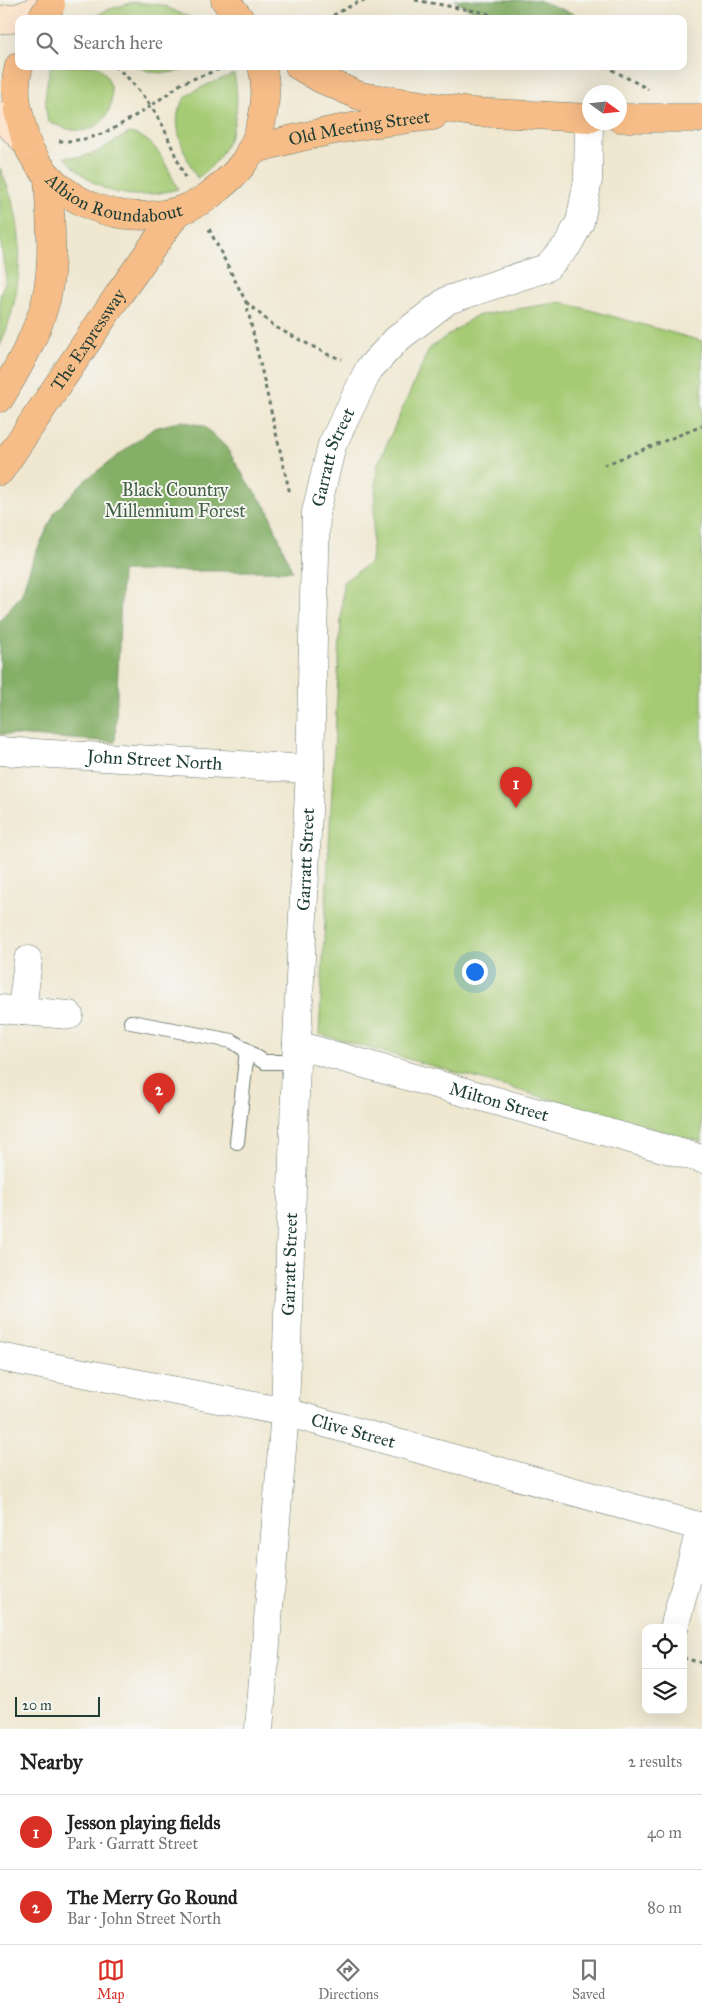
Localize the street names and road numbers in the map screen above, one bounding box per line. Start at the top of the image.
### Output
street label: Old Meeting Street [286,105,432,151]
street label: Albion Roundabout [40,168,186,227]
street label: The Expressway [46,284,131,395]
street label: Garratt Street [307,404,360,509]
street label: John Street North [84,745,223,775]
street label: Garratt Street [292,807,319,912]
street label: Milton Street [447,1077,552,1127]
street label: Garratt Street [277,1212,302,1316]
street label: Clive Street [309,1409,398,1453]

